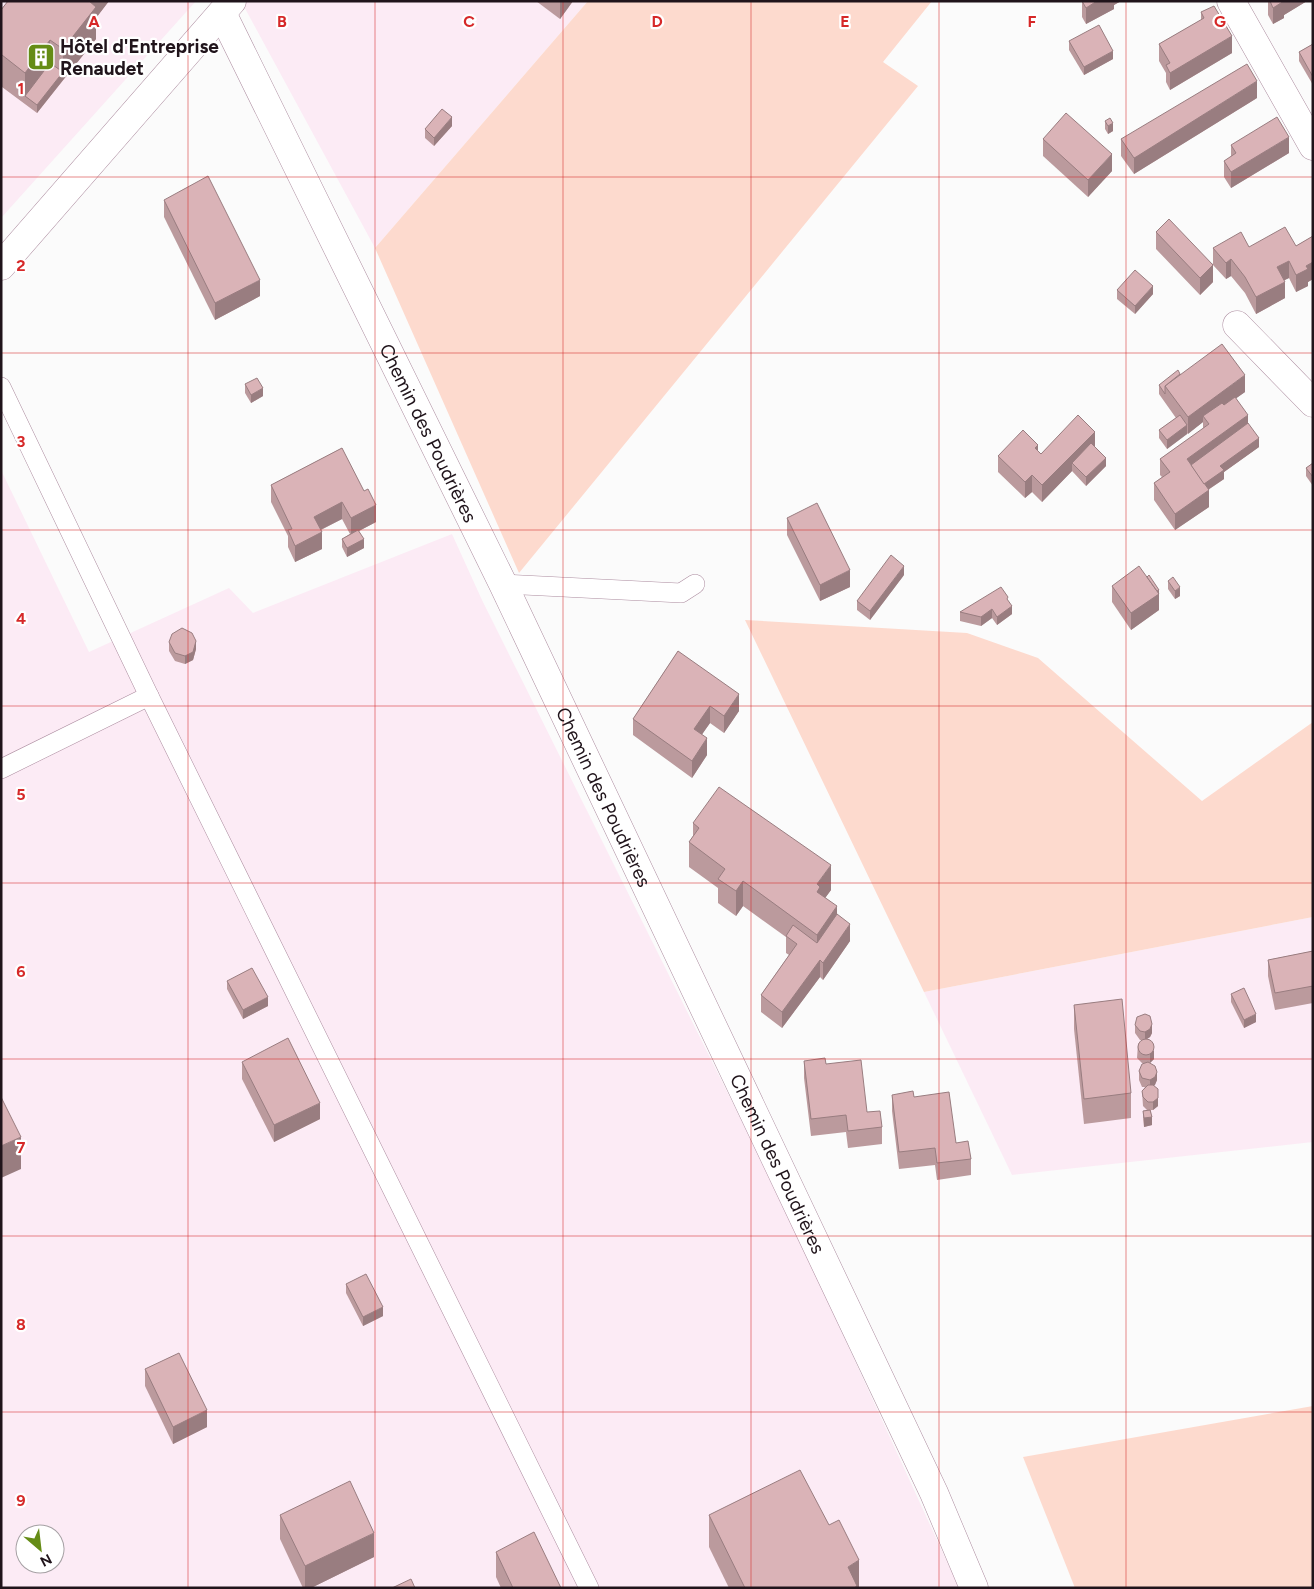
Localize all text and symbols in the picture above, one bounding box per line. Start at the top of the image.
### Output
text: A [88,12,100,31]
text: B [277,12,287,31]
text: C [463,12,475,31]
text: D [651,12,663,31]
text: E [840,12,850,31]
text: F [1028,12,1037,31]
text: G [1214,12,1226,31]
place label: Hôtel d'Entreprise Renaudet [60,35,219,80]
building icon: Hôtel d'Entreprise Renaudet [26,42,56,72]
text: 1 [18,79,24,98]
text: 2 [16,256,26,275]
street label: Chemin des Poudrières [375,340,482,526]
text: 3 [17,432,26,451]
text: 4 [16,609,26,628]
street label: Chemin des Poudrières [552,703,656,891]
text: 5 [16,785,26,804]
text: 6 [16,962,26,981]
street label: Chemin des Poudrières [725,1070,830,1257]
text: 7 [17,1138,26,1157]
text: 8 [16,1315,26,1334]
text: 9 [16,1491,26,1510]
north arrow [15,1524,65,1574]
text: N [37,1550,55,1570]

